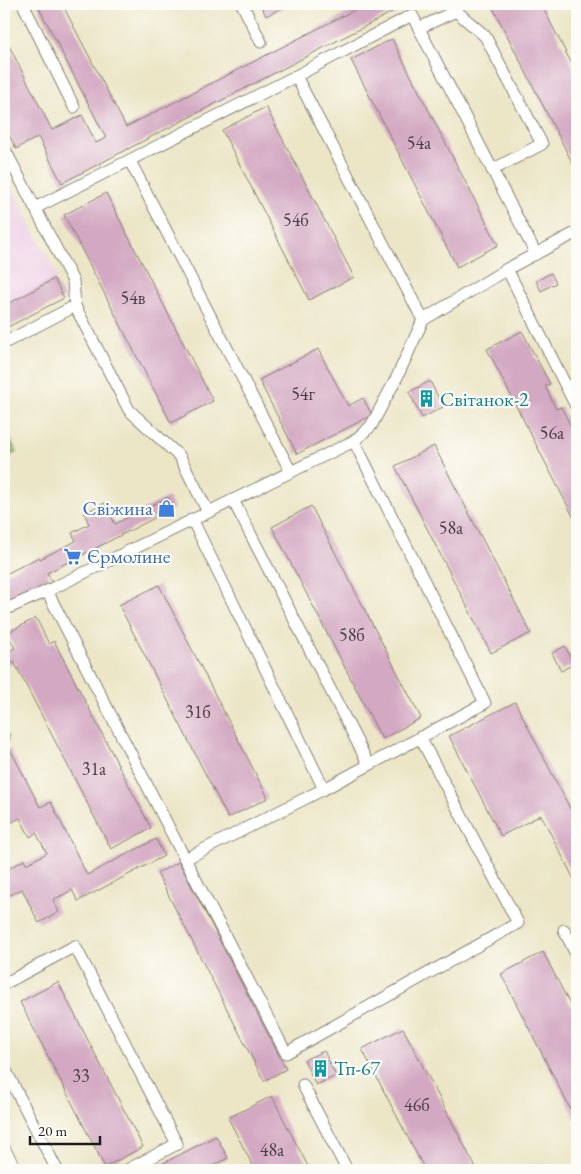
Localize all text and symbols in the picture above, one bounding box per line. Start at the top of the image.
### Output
house number: 54а [407,131,432,154]
house number: 54б [283,208,309,231]
house number: 54в [121,286,146,309]
house number: 54г [291,382,315,405]
place label: Світанок-2 [440,386,529,412]
building icon: Світанок-2 [416,389,436,409]
house number: 56а [540,421,565,444]
place label: Свіжина [82,495,153,521]
shop icon: Свіжина [157,498,177,518]
house number: 58а [439,516,464,539]
place label: Єрмолине [87,543,171,569]
supermarket icon: Єрмолине [63,546,83,566]
house number: 58б [339,623,365,646]
house number: 31б [185,700,211,723]
house number: 31а [82,757,107,780]
place label: Тп-67 [334,1055,381,1081]
building icon: Тп-67 [310,1058,330,1078]
house number: 33 [72,1064,90,1087]
house number: 46б [404,1093,430,1116]
scale bar [30,1114,100,1146]
text: 20 m [38,1121,67,1140]
house number: 48а [260,1138,285,1161]

